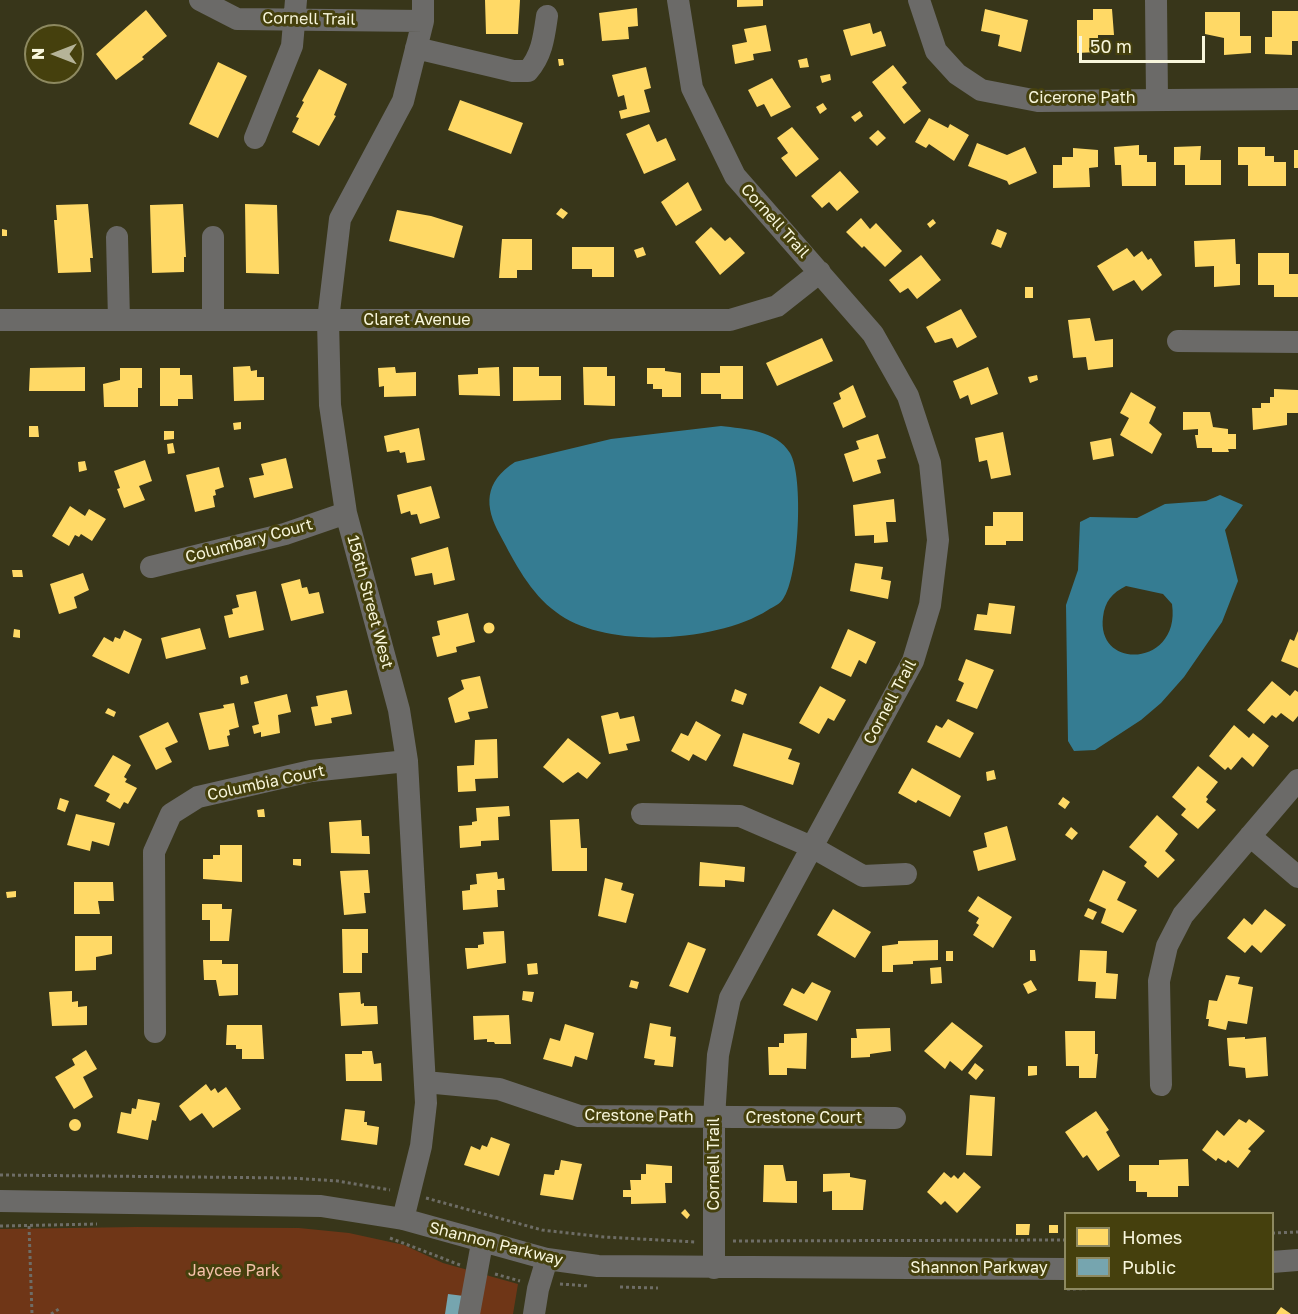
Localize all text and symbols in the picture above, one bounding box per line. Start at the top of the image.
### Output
street label: Cornell Trail [262,9,356,29]
north arrow [24,24,84,84]
scale bar [1082,24,1208,62]
text: 50 m [1090,35,1132,57]
text: N [28,48,48,60]
street label: Cicerone Path [1028,88,1136,108]
street label: Cornell Trail [737,180,813,262]
street label: Claret Avenue [363,310,471,330]
street label: Columbary Court [183,515,315,567]
street label: 156th Street West [343,533,397,671]
street label: Cornell Trail [860,656,920,748]
street label: Columbia Court [205,761,327,805]
street label: Crestone Path [584,1105,694,1127]
street label: Crestone Court [746,1108,862,1128]
street label: Cornell Trail [704,1117,724,1211]
legend [1064,1212,1274,1290]
street label: Shannon Parkway [427,1218,565,1270]
text: Homes [1122,1226,1182,1248]
text: Public [1122,1256,1176,1278]
street label: Shannon Parkway [910,1258,1048,1278]
park label: Jaycee Park [188,1261,280,1281]

